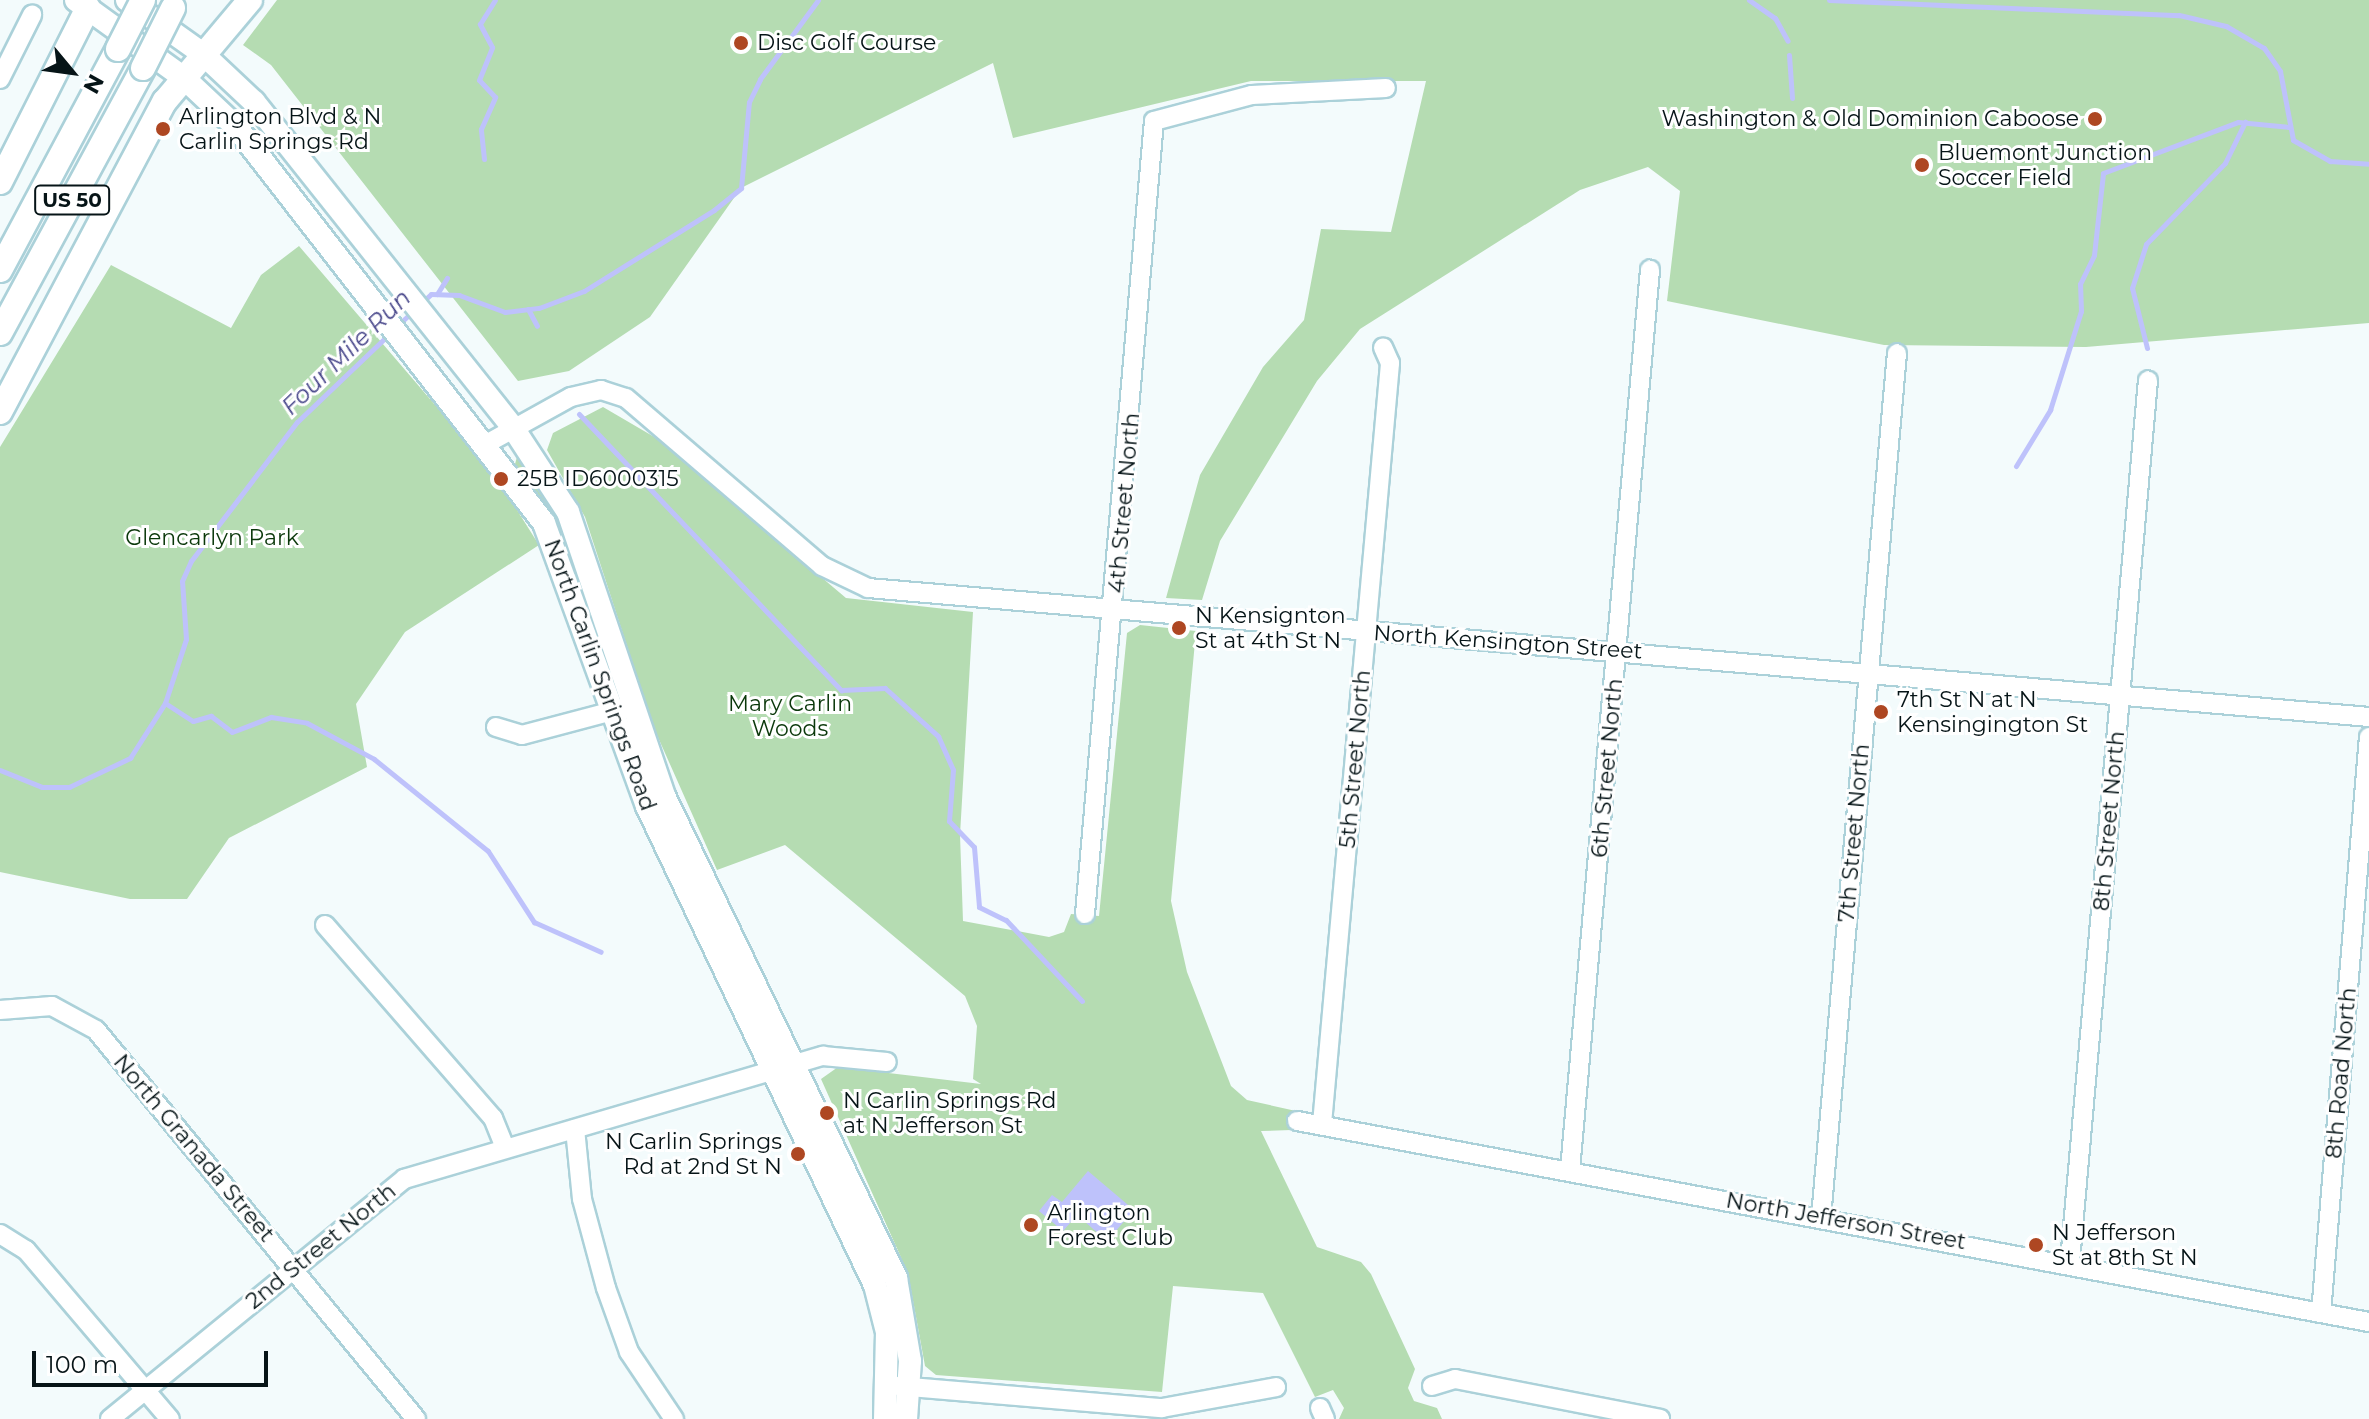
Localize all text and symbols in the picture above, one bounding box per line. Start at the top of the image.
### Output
place label: Disc Golf Course [757,30,936,56]
north arrow [32,32,112,112]
marker: Disc Golf Course [732,34,750,52]
text: N [77,70,110,98]
place label: Arlington Blvd & N Carlin Springs Rd [179,103,381,154]
place label: Washington & Old Dominion Caboose [1661,106,2079,132]
marker: Washington & Old Dominion Caboose [2086,110,2104,128]
marker: Arlington Blvd & N Carlin Springs Rd [154,120,172,138]
place label: Bluemont Junction Soccer Field [1938,139,2152,190]
marker: Bluemont Junction Soccer Field [1913,156,1931,174]
road number: US 50 [34,184,110,216]
water label: Four Mile Run [276,283,416,421]
street label: 4th Street North [1103,412,1145,594]
place label: 25B ID6000315 [517,466,679,492]
marker: 25B ID6000315 [492,470,510,488]
park label: Glencarlyn Park [125,525,299,551]
street label: North Carlin Springs Road [539,536,661,814]
place label: N Kensignton St at 4th St N [1195,602,1346,654]
marker: N Kensignton St at 4th St N [1170,619,1188,637]
street label: North Kensington Street [1373,619,1643,665]
street label: 5th Street North [1334,669,1376,849]
street label: 6th Street North [1586,677,1628,859]
place label: 7th St N at N Kensingington St [1897,686,2088,738]
park label: Mary Carlin Woods [728,690,852,742]
marker: 7th St N at N Kensingington St [1872,703,1890,721]
street label: 8th Street North [2088,730,2130,912]
street label: 7th Street North [1833,743,1875,923]
street label: 8th Road North [2320,986,2362,1160]
street label: North Granada Street [108,1049,280,1247]
place label: N Carlin Springs Rd at N Jefferson St [843,1087,1056,1138]
marker: N Carlin Springs Rd at N Jefferson St [818,1104,836,1122]
place label: N Carlin Springs Rd at 2nd St N [605,1128,782,1180]
marker: N Carlin Springs Rd at 2nd St N [789,1145,807,1163]
street label: 2nd Street North [241,1178,401,1314]
street label: North Jefferson Street [1724,1187,1968,1255]
place label: Arlington Forest Club [1047,1199,1173,1250]
marker: Arlington Forest Club [1022,1216,1040,1234]
place label: N Jefferson St at 8th St N [2052,1219,2198,1270]
marker: N Jefferson St at 8th St N [2027,1236,2045,1254]
scale bar [36,1335,272,1385]
text: 100 m [46,1350,118,1379]

